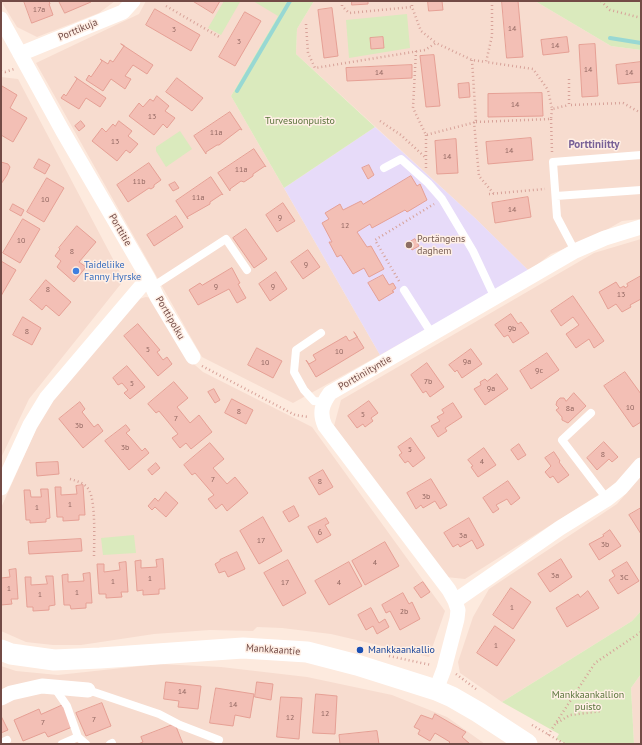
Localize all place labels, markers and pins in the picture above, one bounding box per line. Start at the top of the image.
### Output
place label: Portängens daghem [417,233,465,256]
marker: Portängens daghem [404,240,414,250]
place label: Taideliike Fanny Hyrske [84,259,141,282]
marker: Taideliike Fanny Hyrske [71,266,81,276]
place label: Mankkaankallio [368,644,435,656]
marker: Mankkaankallio [355,645,365,655]

